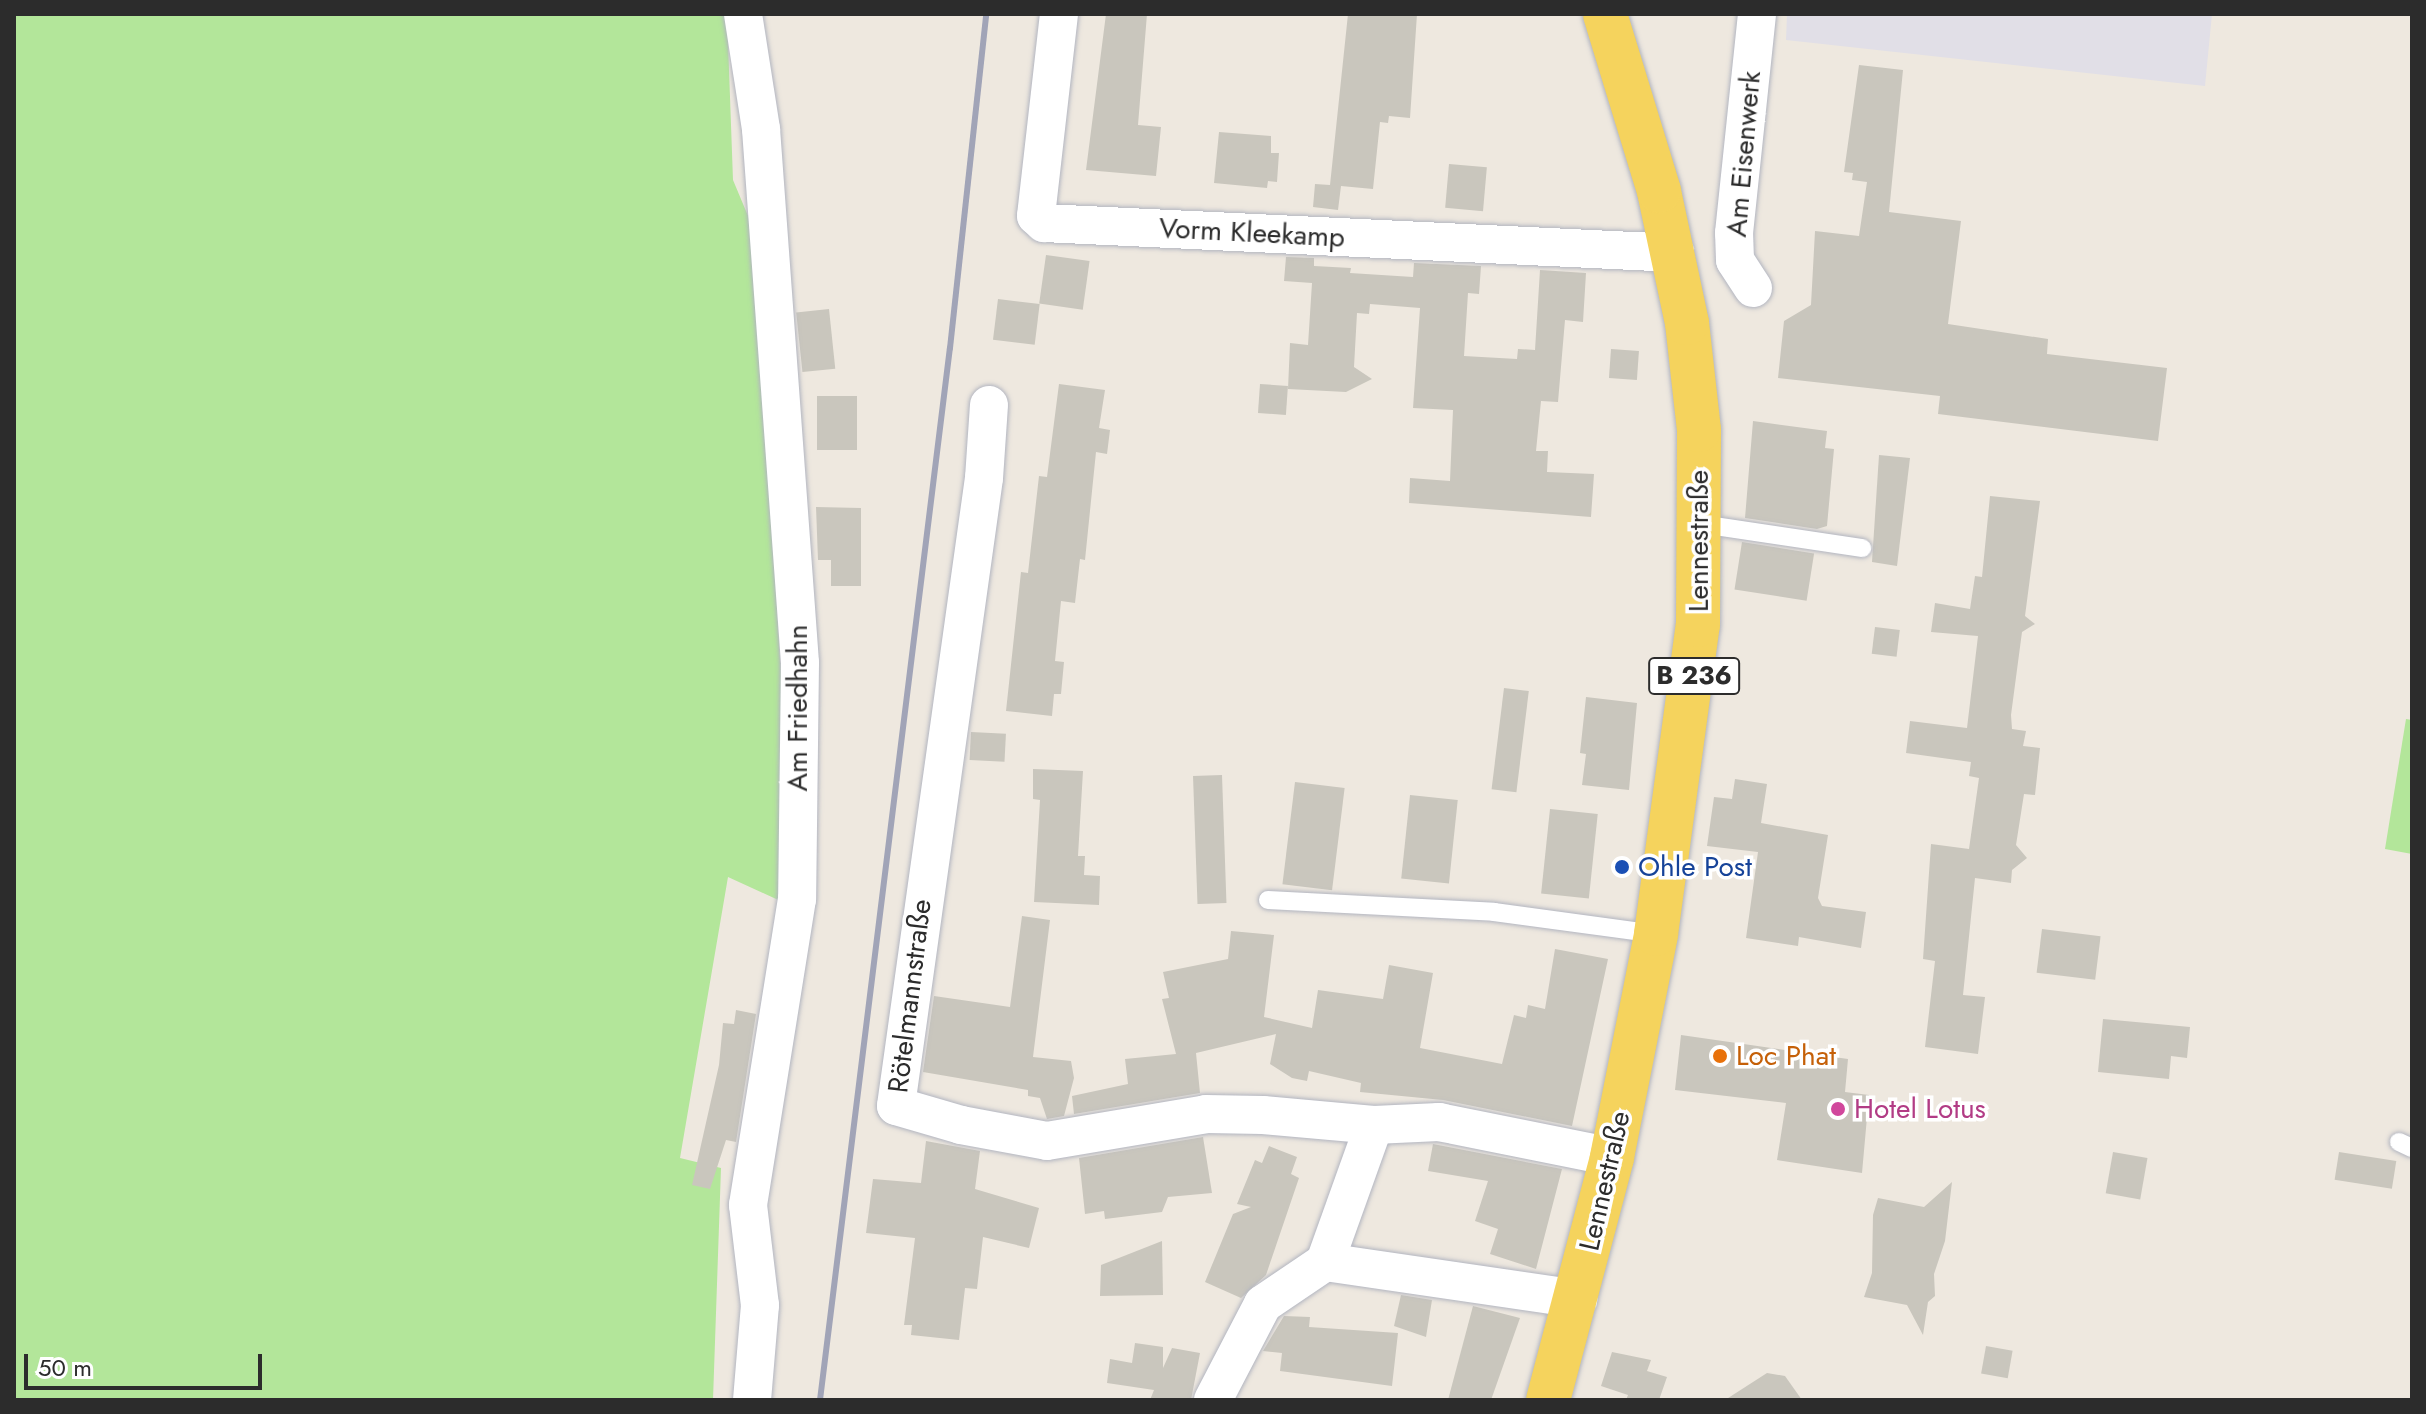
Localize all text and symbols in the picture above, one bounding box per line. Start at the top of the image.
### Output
street label: Am Eisenwerk [1720,70,1768,238]
street label: Vorm Kleekamp [1158,211,1346,255]
street label: Lennestraße [1682,470,1716,612]
street label: Am Friedhahn [781,625,815,791]
road number: B 236 [1648,654,1740,698]
place label: Ohle Post [1638,850,1752,884]
marker: Ohle Post [1613,858,1631,876]
street label: Rötelmannstraße [881,897,939,1095]
place label: Loc Phat [1736,1039,1836,1073]
marker: Loc Phat [1711,1047,1729,1065]
place label: Hotel Lotus [1854,1092,1986,1126]
marker: Hotel Lotus [1829,1100,1847,1118]
street label: Lennestraße [1573,1108,1637,1254]
scale bar [28,1338,266,1388]
text: 50 m [38,1350,92,1385]

